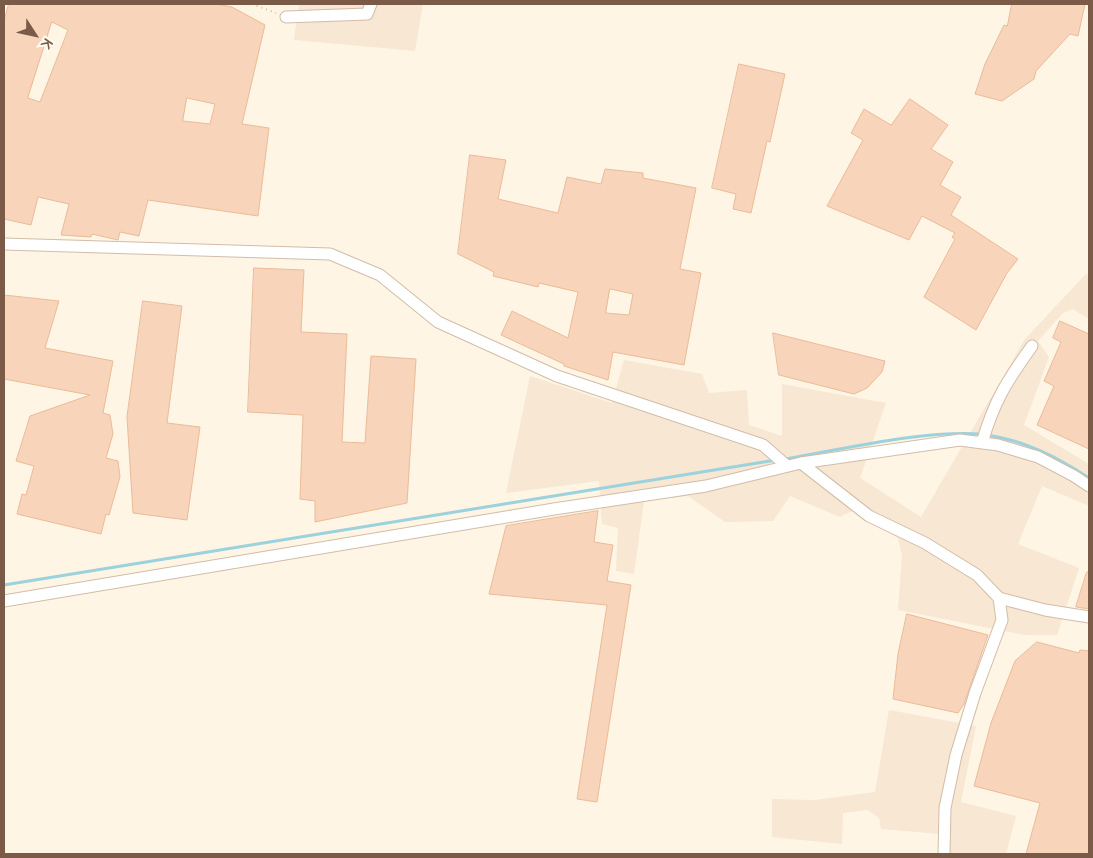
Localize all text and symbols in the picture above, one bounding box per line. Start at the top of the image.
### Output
north arrow [10,10,60,60]
text: K [37,35,57,53]

